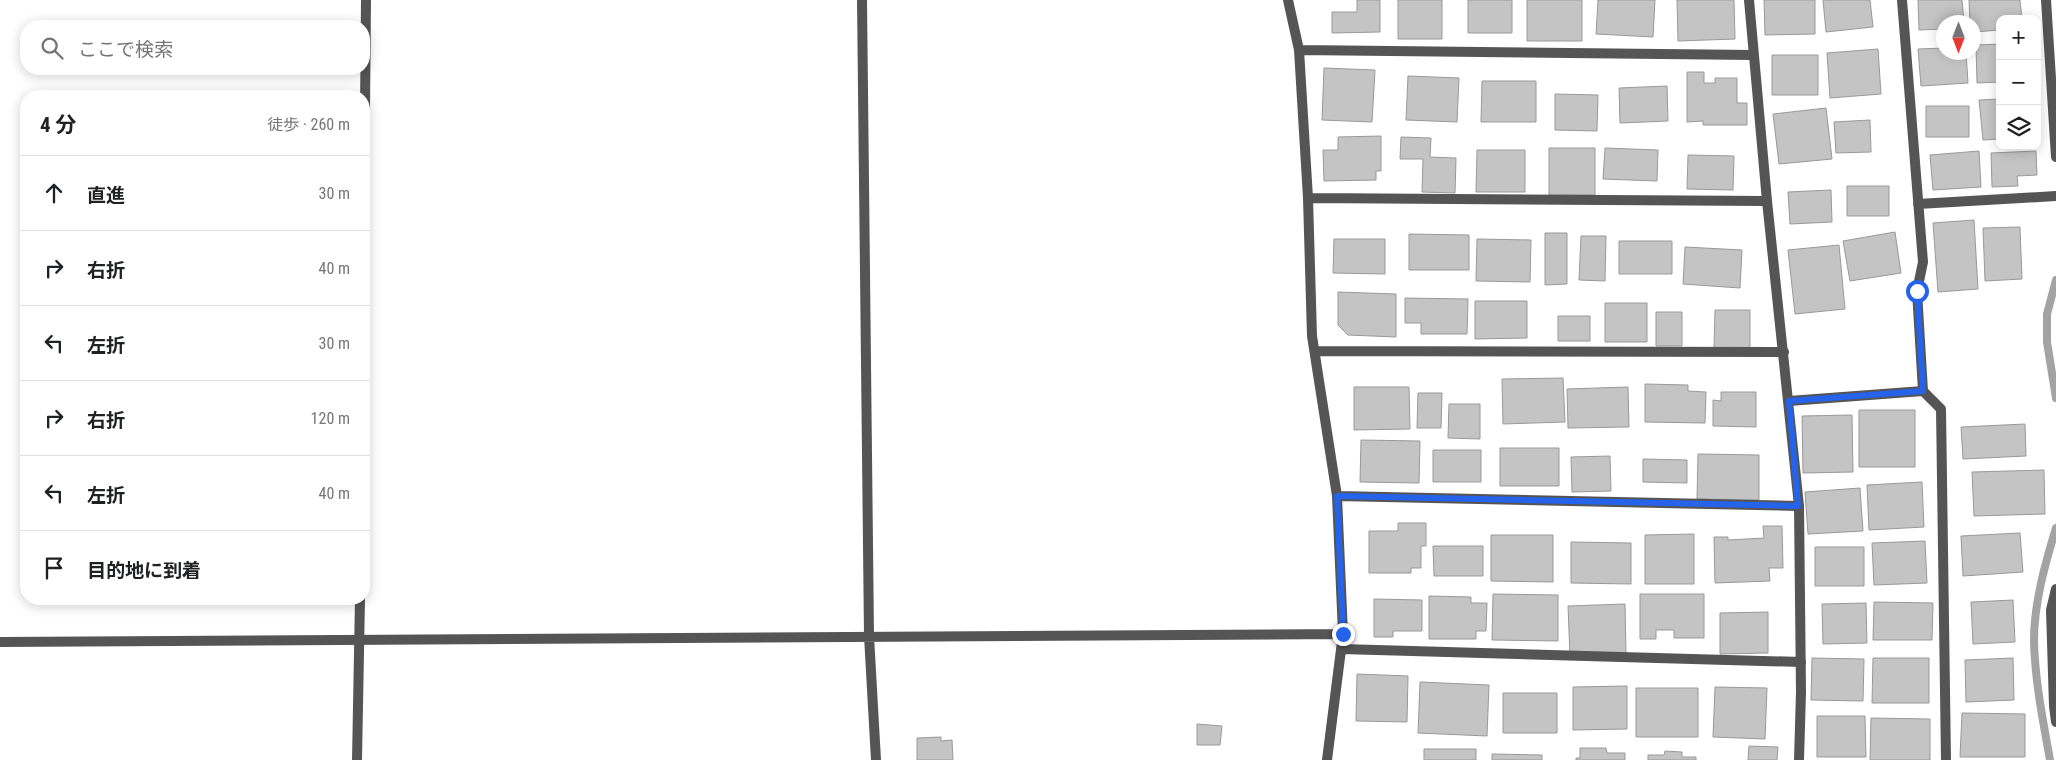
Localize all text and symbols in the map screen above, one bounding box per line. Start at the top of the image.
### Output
north arrow [1936,15,1981,60]
map controls [1996,15,2041,150]
button: + [1996,15,2041,60]
search box [20,20,370,75]
icon: search [38,34,66,62]
text: ここで検索 [78,38,173,61]
button: − [1996,60,2041,105]
button: layers [1996,105,2041,150]
text: 4 分 [40,113,76,137]
text: 徒歩 · 260 m [267,115,350,134]
icon: ahead [40,179,68,207]
text: 直進 [87,184,125,207]
text: 30 m [318,184,350,203]
icon: right [40,254,68,282]
text: 右折 [87,259,125,282]
text: 40 m [318,259,350,278]
route start [1906,280,1929,303]
icon: left [40,329,68,357]
text: 左折 [87,334,125,357]
text: 30 m [318,334,350,353]
icon: right [40,404,68,432]
text: 右折 [87,409,125,432]
text: 120 m [311,409,350,428]
icon: left [40,479,68,507]
text: 左折 [87,484,125,507]
text: 40 m [318,484,350,503]
icon: arrive [40,554,68,582]
text: 目的地に到着 [87,559,201,582]
route end [1332,623,1355,646]

